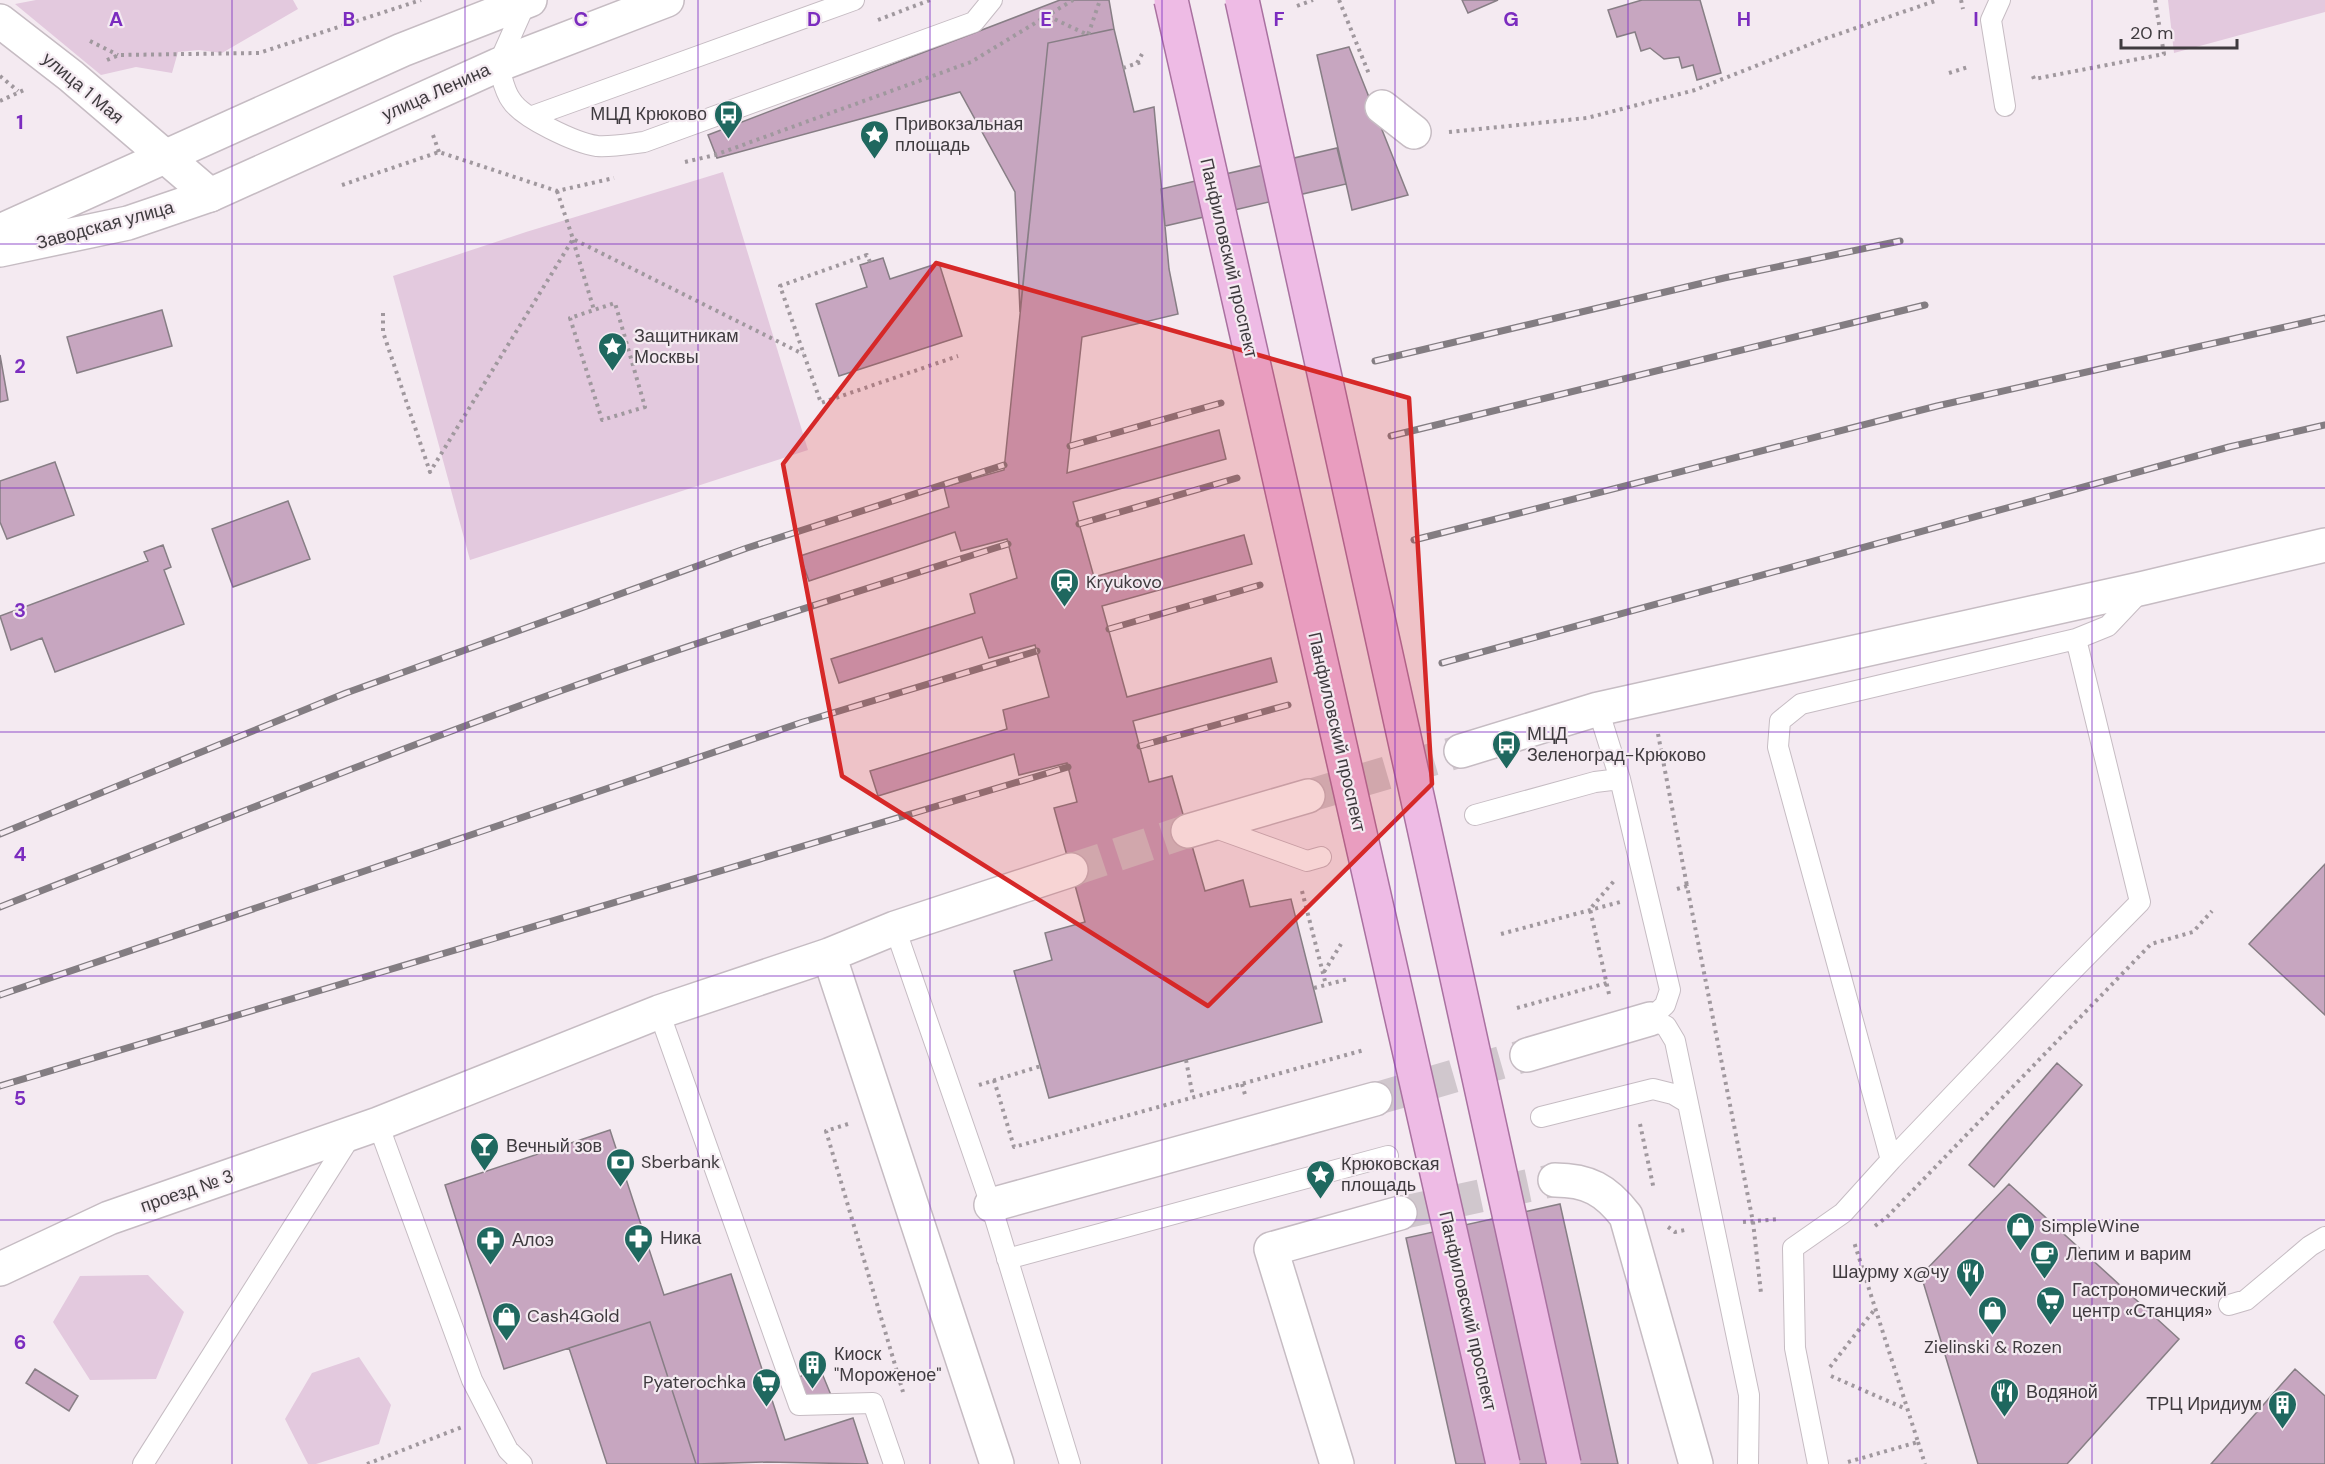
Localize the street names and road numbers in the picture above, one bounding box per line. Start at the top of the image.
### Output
street label: улица 1 Мая [37,47,129,129]
street label: улица Ленина [378,57,495,127]
street label: Панфиловский проспект [1194,156,1264,360]
street label: Заводская улица [33,195,177,255]
street label: Панфиловский проспект [1302,630,1372,834]
street label: проезд № 3 [137,1164,237,1218]
street label: Панфиловский проспект [1433,1209,1503,1413]

